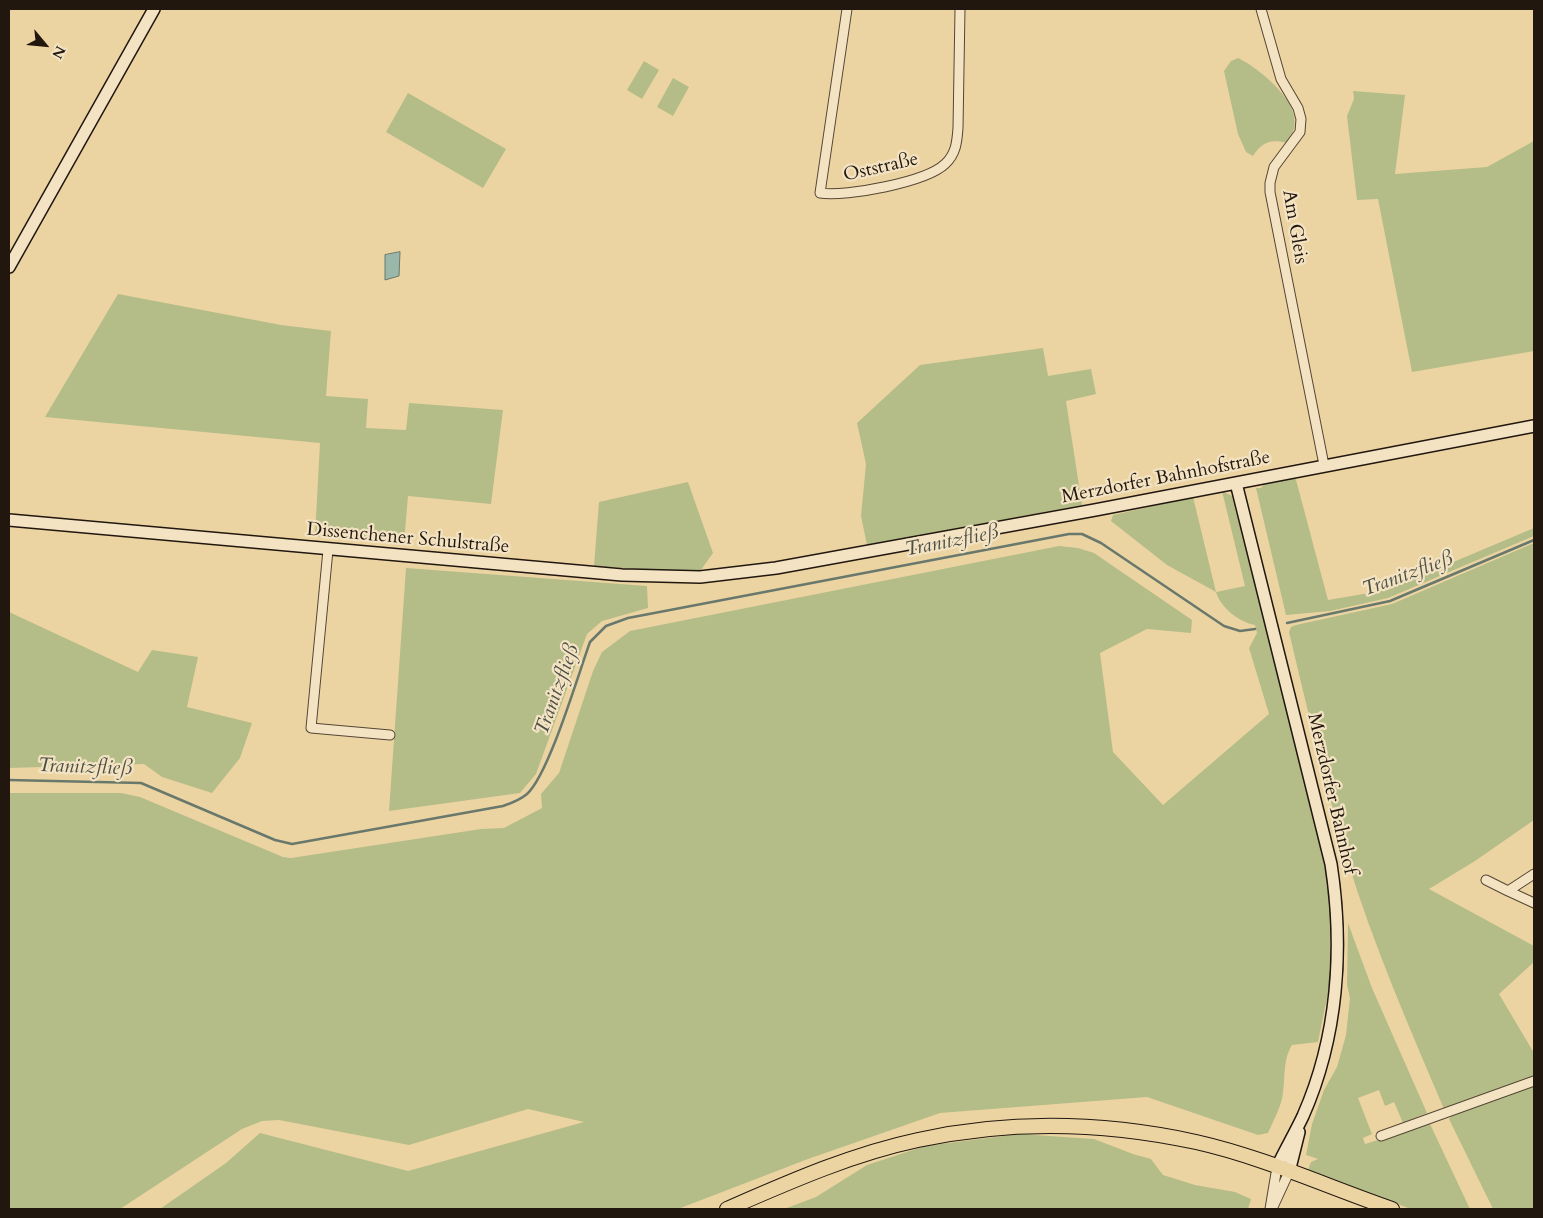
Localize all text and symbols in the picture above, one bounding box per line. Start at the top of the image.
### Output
north arrow [20,20,70,70]
text: N [47,42,70,62]
street label: Oststraße [841,148,921,188]
street label: Am Gleis [1276,188,1312,266]
street label: Merzdorfer Bahnhofstraße [1060,447,1272,509]
street label: Dissenchener Schulstraße [306,519,510,559]
water label: Tranitzfließ [903,521,1001,563]
water label: Tranitzfließ [1360,548,1456,602]
water label: Tranitzfließ [531,642,585,738]
street label: Merzdorfer Bahnhof [1301,711,1361,877]
water label: Tranitzfließ [37,754,133,782]

